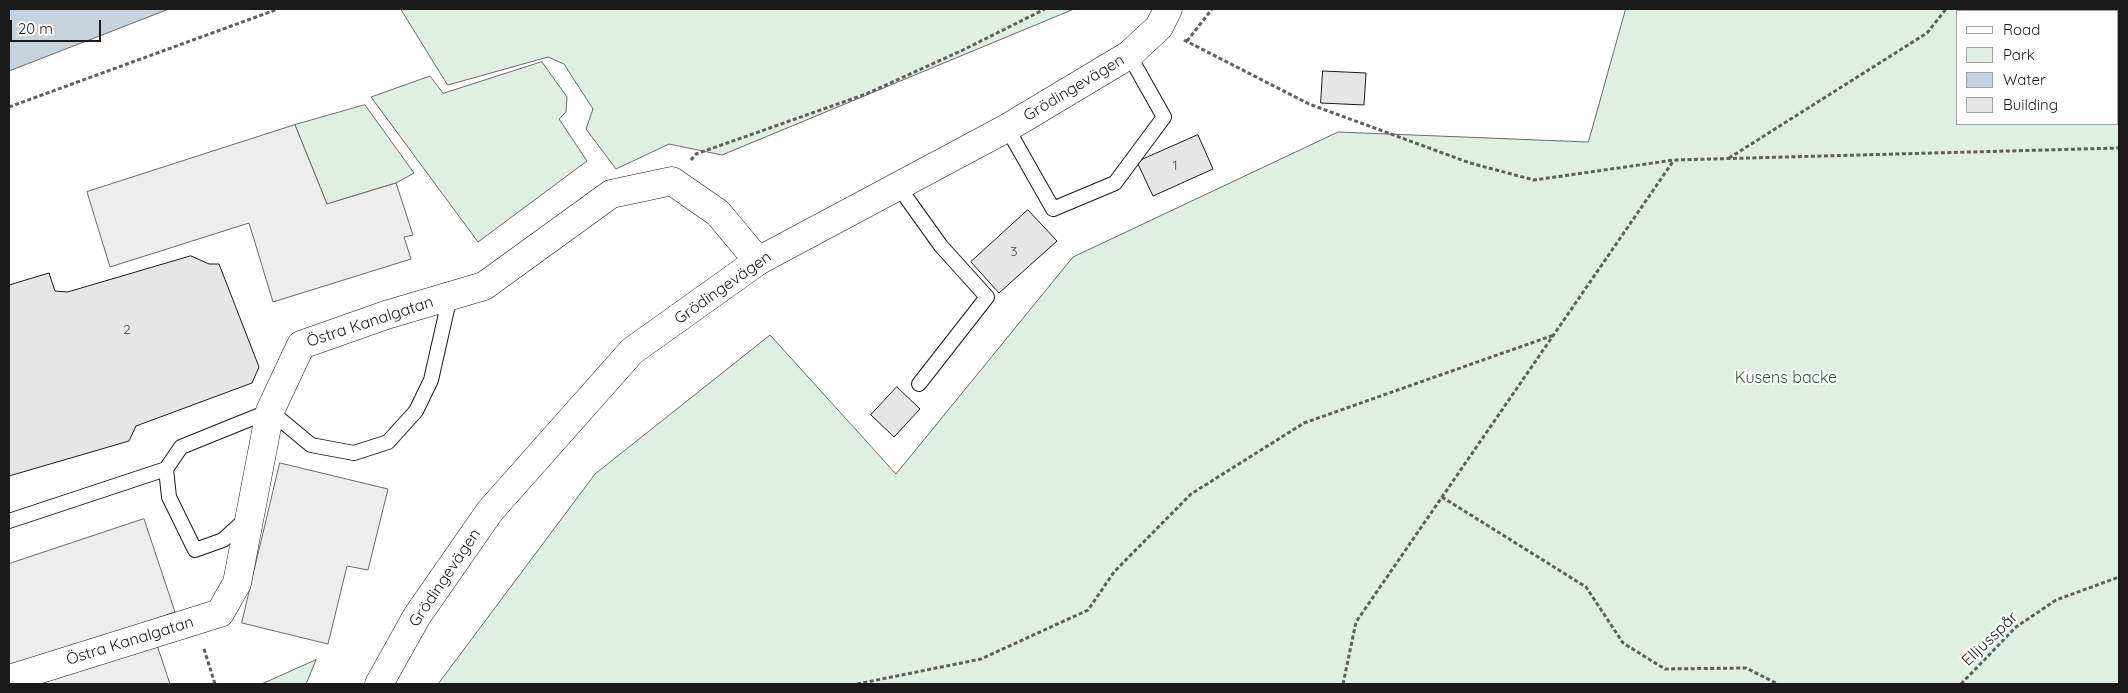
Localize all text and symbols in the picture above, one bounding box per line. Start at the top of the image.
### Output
scale bar [12,10,104,42]
legend [1956,10,2118,125]
text: 20 m [18,19,53,38]
text: Road [2003,20,2040,39]
text: Park [2003,45,2035,64]
street label: Grödingevägen [1020,50,1128,126]
text: Water [2003,70,2046,89]
text: Building [2003,95,2058,114]
house number: 1 [1172,158,1178,174]
house number: 3 [1010,244,1018,260]
street label: Grödingevägen [671,247,775,329]
street label: Östra Kanalgatan [304,292,436,352]
house number: 2 [123,322,131,338]
park label: Kusens backe [1735,368,1837,388]
street label: Grödingevägen [405,525,485,631]
street label: Elljusspår [1958,608,2022,670]
street label: Östra Kanalgatan [64,613,196,669]

